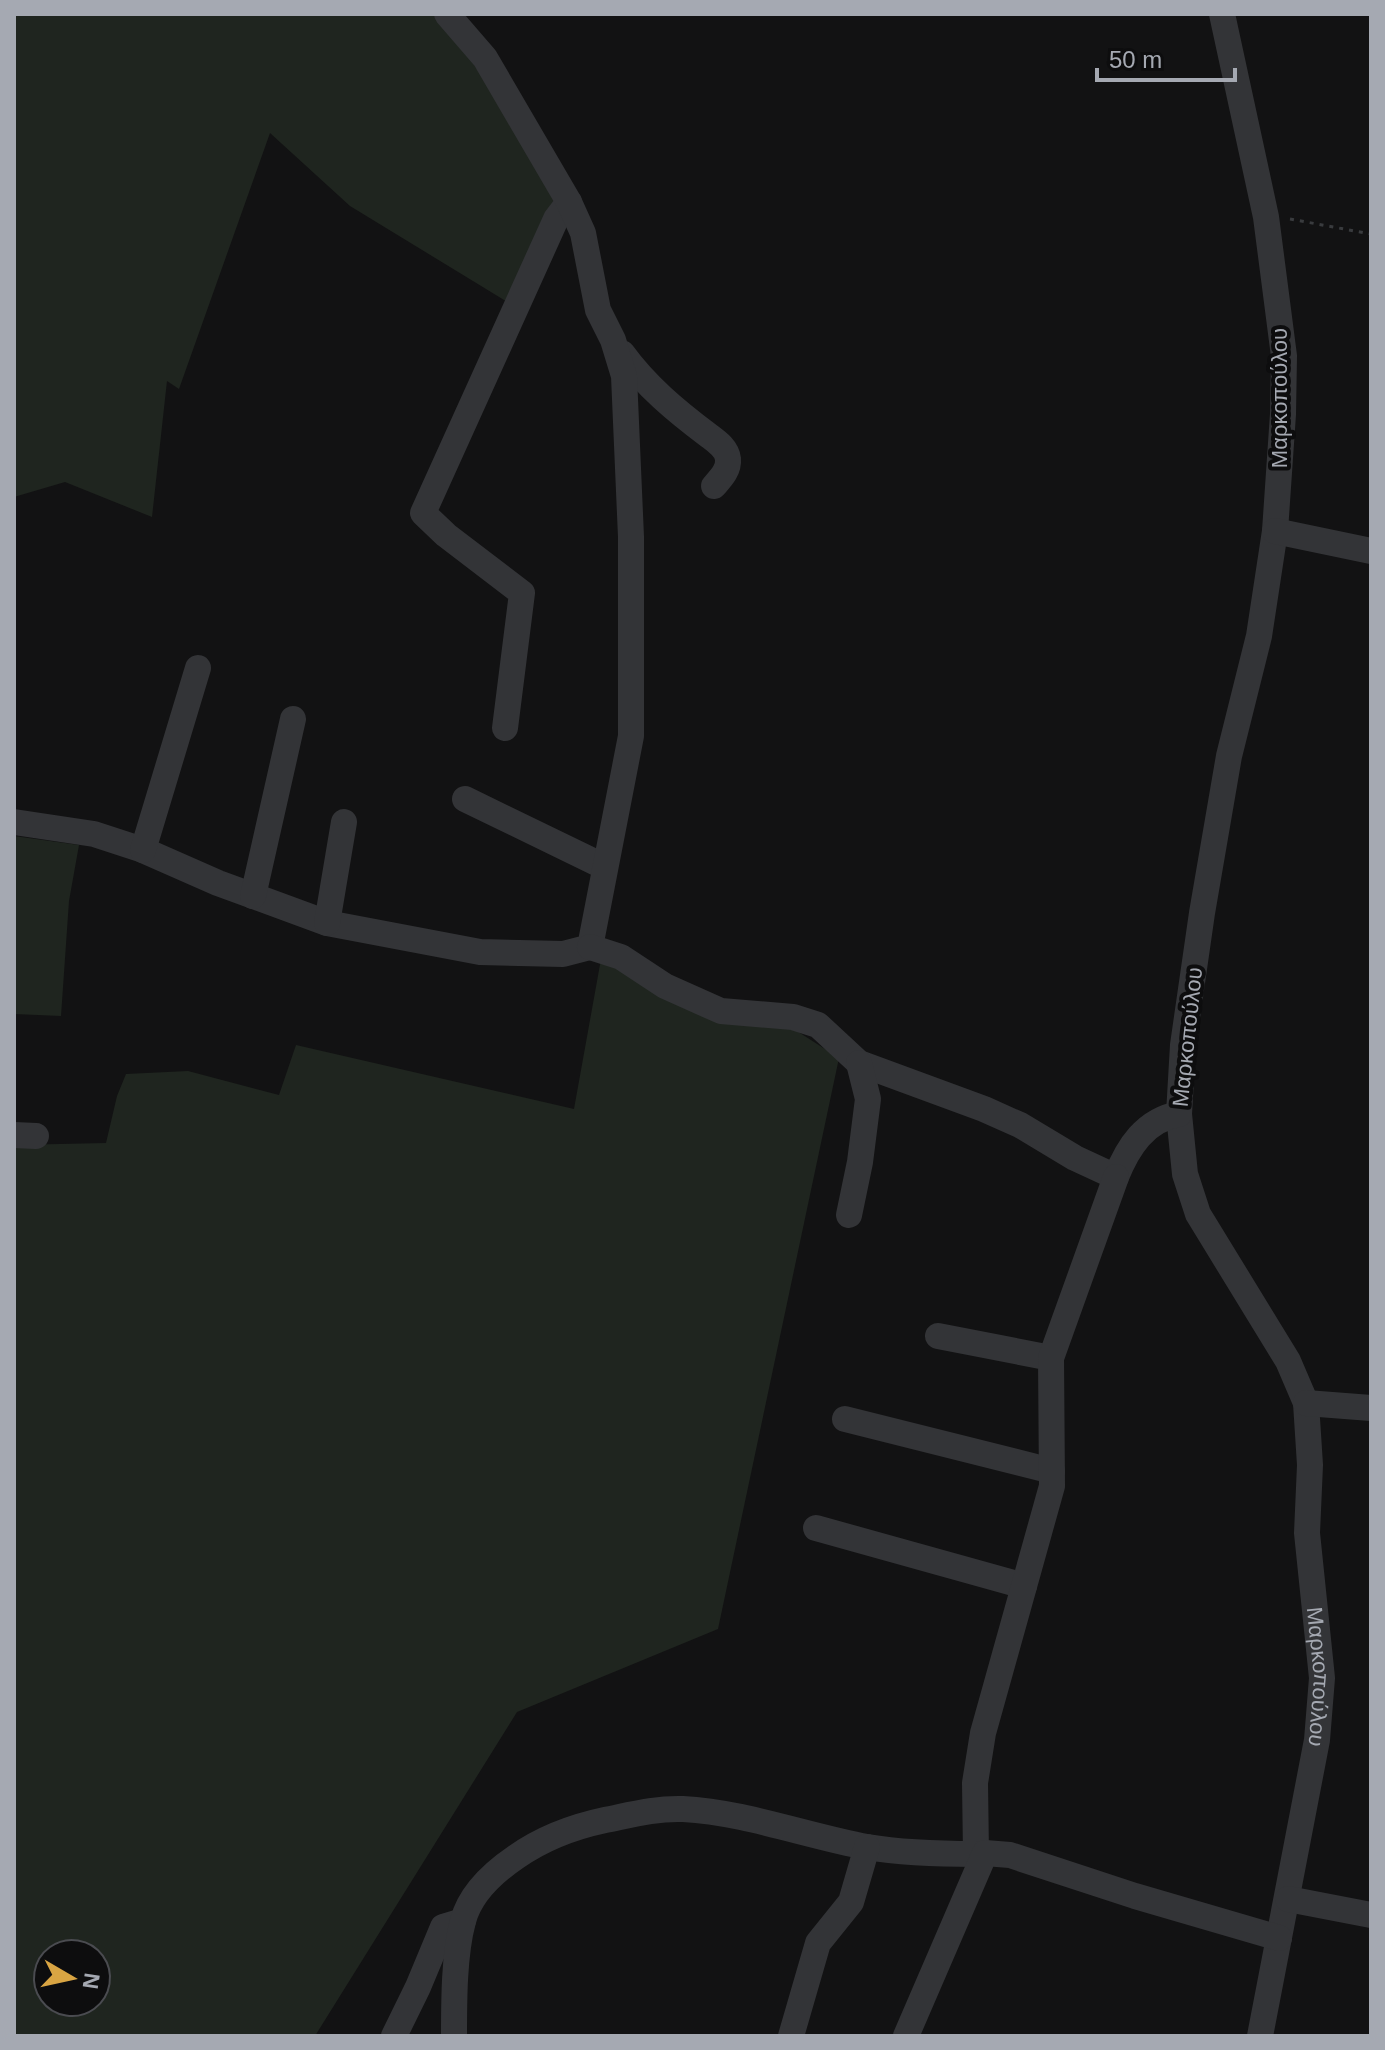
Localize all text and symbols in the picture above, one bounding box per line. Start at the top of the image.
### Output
scale bar [1097,32,1235,82]
text: 50 m [1109,46,1162,73]
street label: Μαρκοπούλου [1267,328,1292,468]
street label: Μαρκοπούλου [1168,966,1207,1108]
street label: Μαρκοπούλου [1302,1606,1334,1749]
north arrow [32,1938,112,2018]
text: N [78,1971,105,1991]

